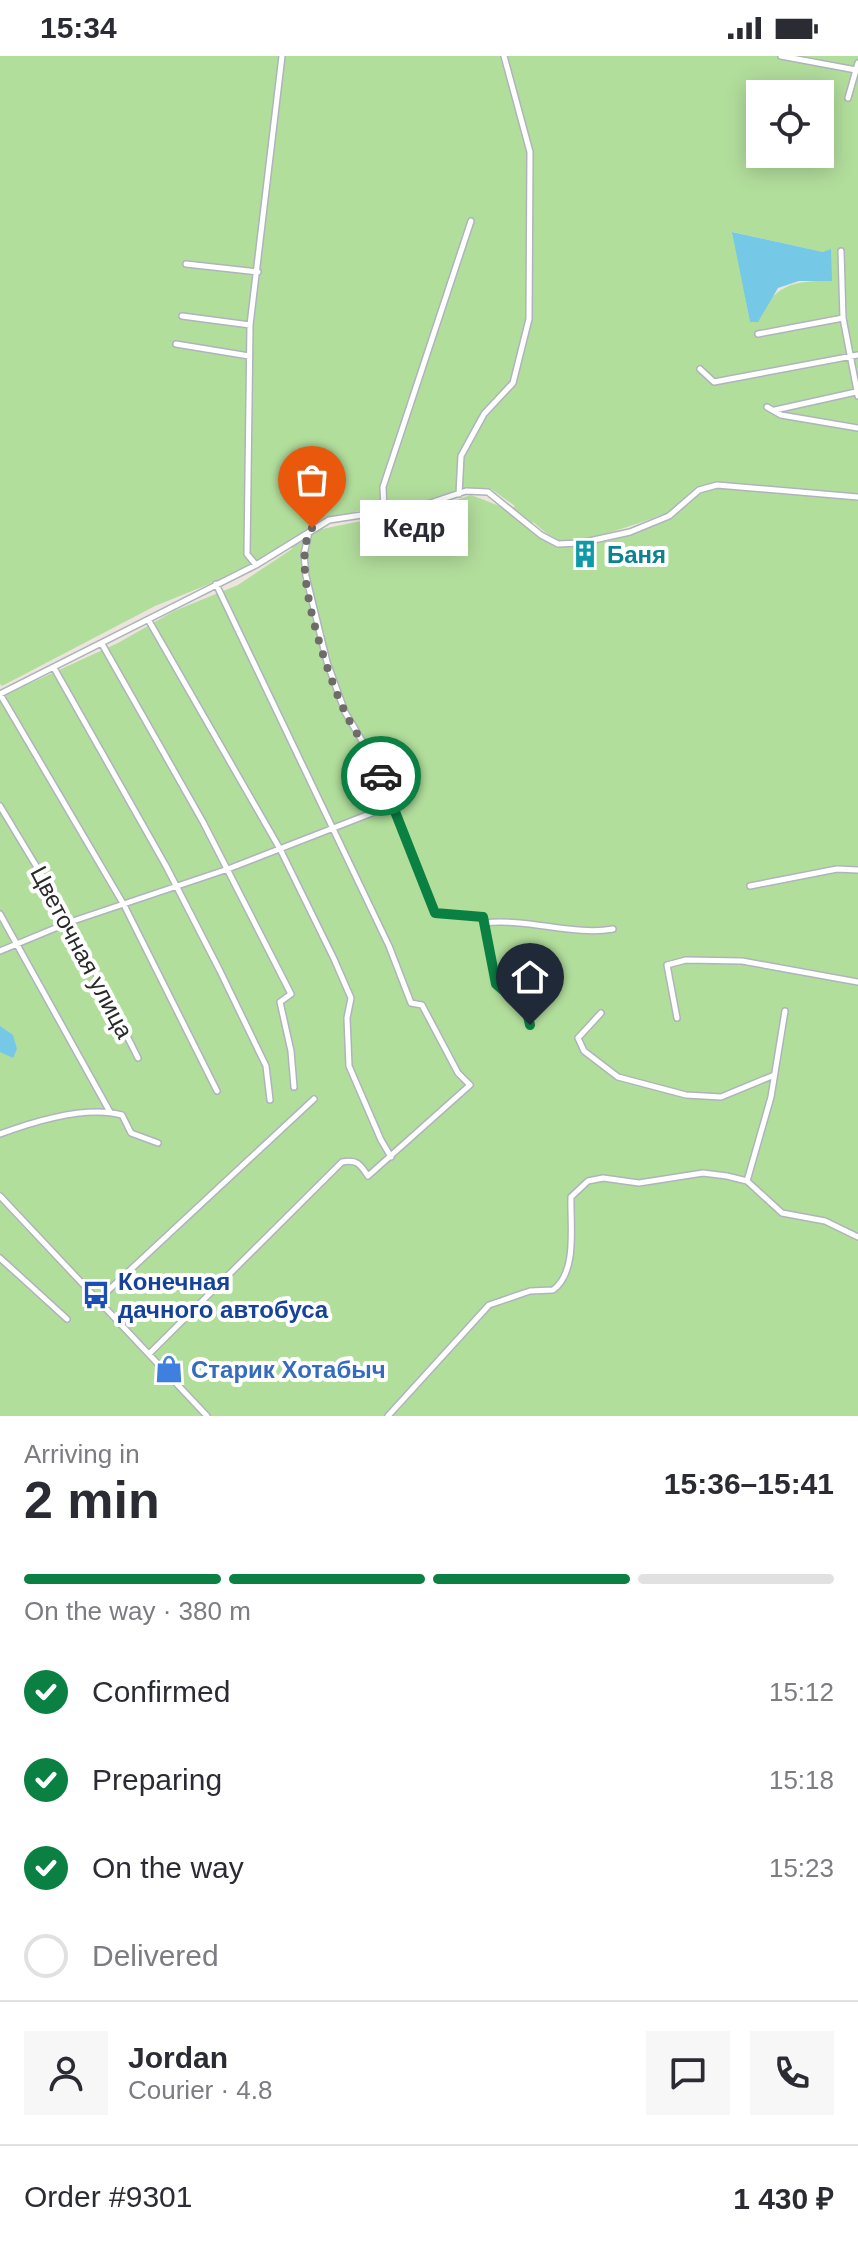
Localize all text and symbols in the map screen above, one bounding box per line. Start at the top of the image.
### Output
text: 15:34 [40,11,117,44]
map controls [746,80,834,168]
button: locate [746,80,834,168]
pin [278,446,346,528]
icon: bag [290,458,334,502]
callout: Кедр [360,500,468,556]
text: Кедр [383,513,445,543]
building icon: Баня [570,539,600,569]
place label: Баня [607,541,666,568]
courier [341,736,421,816]
icon: car [359,754,403,798]
street label: Цветочная улица [25,861,139,1043]
pin [496,943,564,1025]
icon: home [508,955,552,999]
place label: Конечная дачного автобуса [118,1268,329,1323]
bus stop icon: Конечная дачного автобуса [81,1280,111,1310]
shop icon: Старик Хотабыч [154,1354,184,1384]
place label: Старик Хотабыч [191,1356,386,1383]
text: Arriving in [24,1439,140,1469]
text: 15:36–15:41 [664,1467,834,1500]
text: 2 min [24,1471,160,1529]
text: On the way · 380 m [24,1596,251,1626]
icon: check [24,1670,68,1714]
text: Confirmed [92,1675,230,1708]
text: 15:12 [769,1677,834,1707]
icon: check [24,1758,68,1802]
text: Preparing [92,1763,222,1796]
text: 15:18 [769,1765,834,1795]
icon: check [24,1846,68,1890]
text: On the way [92,1851,244,1884]
text: 15:23 [769,1853,834,1883]
text: Delivered [92,1939,219,1972]
button: person [24,2031,108,2115]
button: chat [646,2031,730,2115]
button: phone [750,2031,834,2115]
text: Jordan [128,2041,228,2074]
text: Courier · 4.8 [128,2075,273,2105]
text: Order #9301 [24,2180,192,2213]
text: 1 430 ₽ [733,2182,834,2215]

